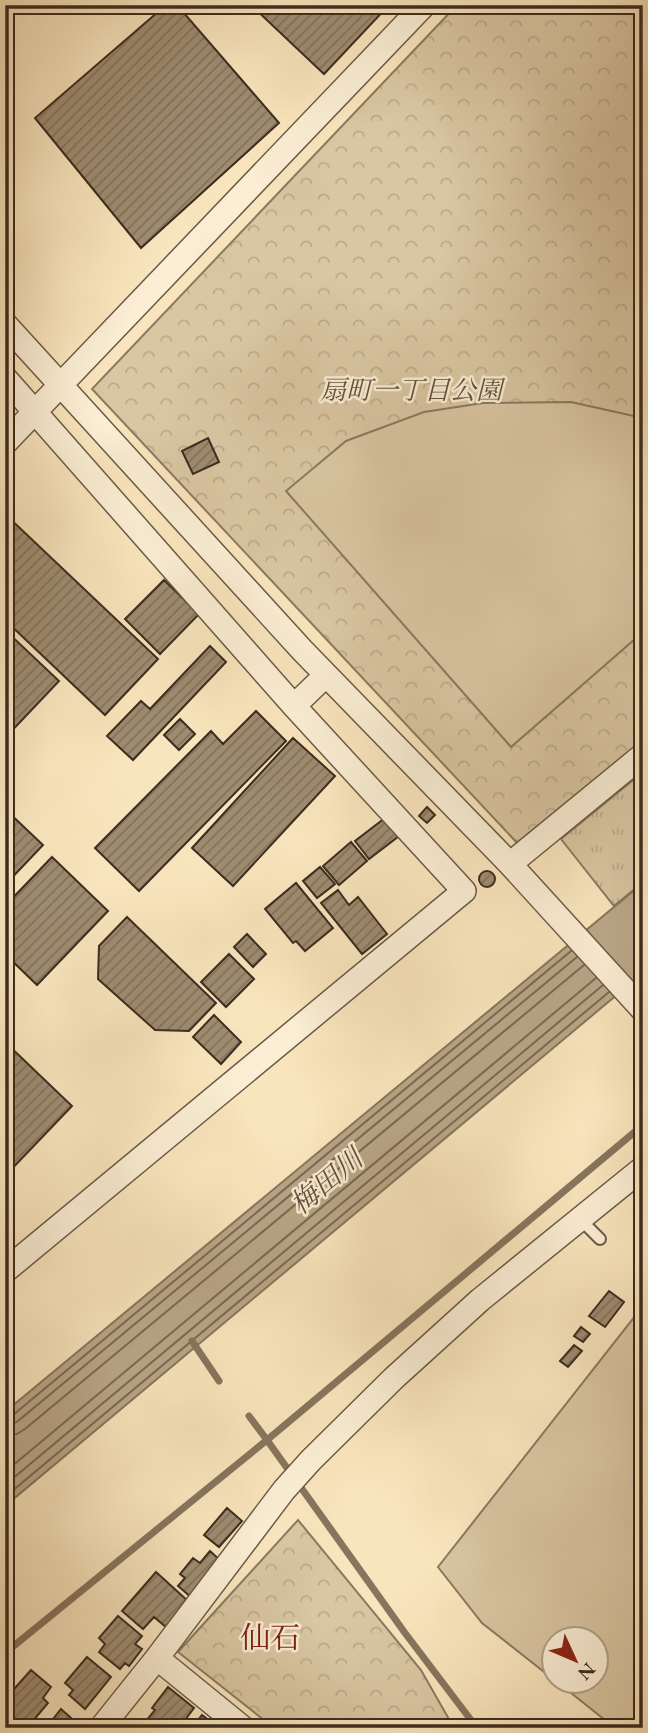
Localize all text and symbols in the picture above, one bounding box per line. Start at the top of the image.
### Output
park label: 扇町一丁目公園 [320,373,506,407]
water label: 梅田川 [282,1138,372,1222]
district label: 仙石 [240,1618,300,1657]
north arrow [540,1624,610,1694]
text: N [572,1657,601,1686]

